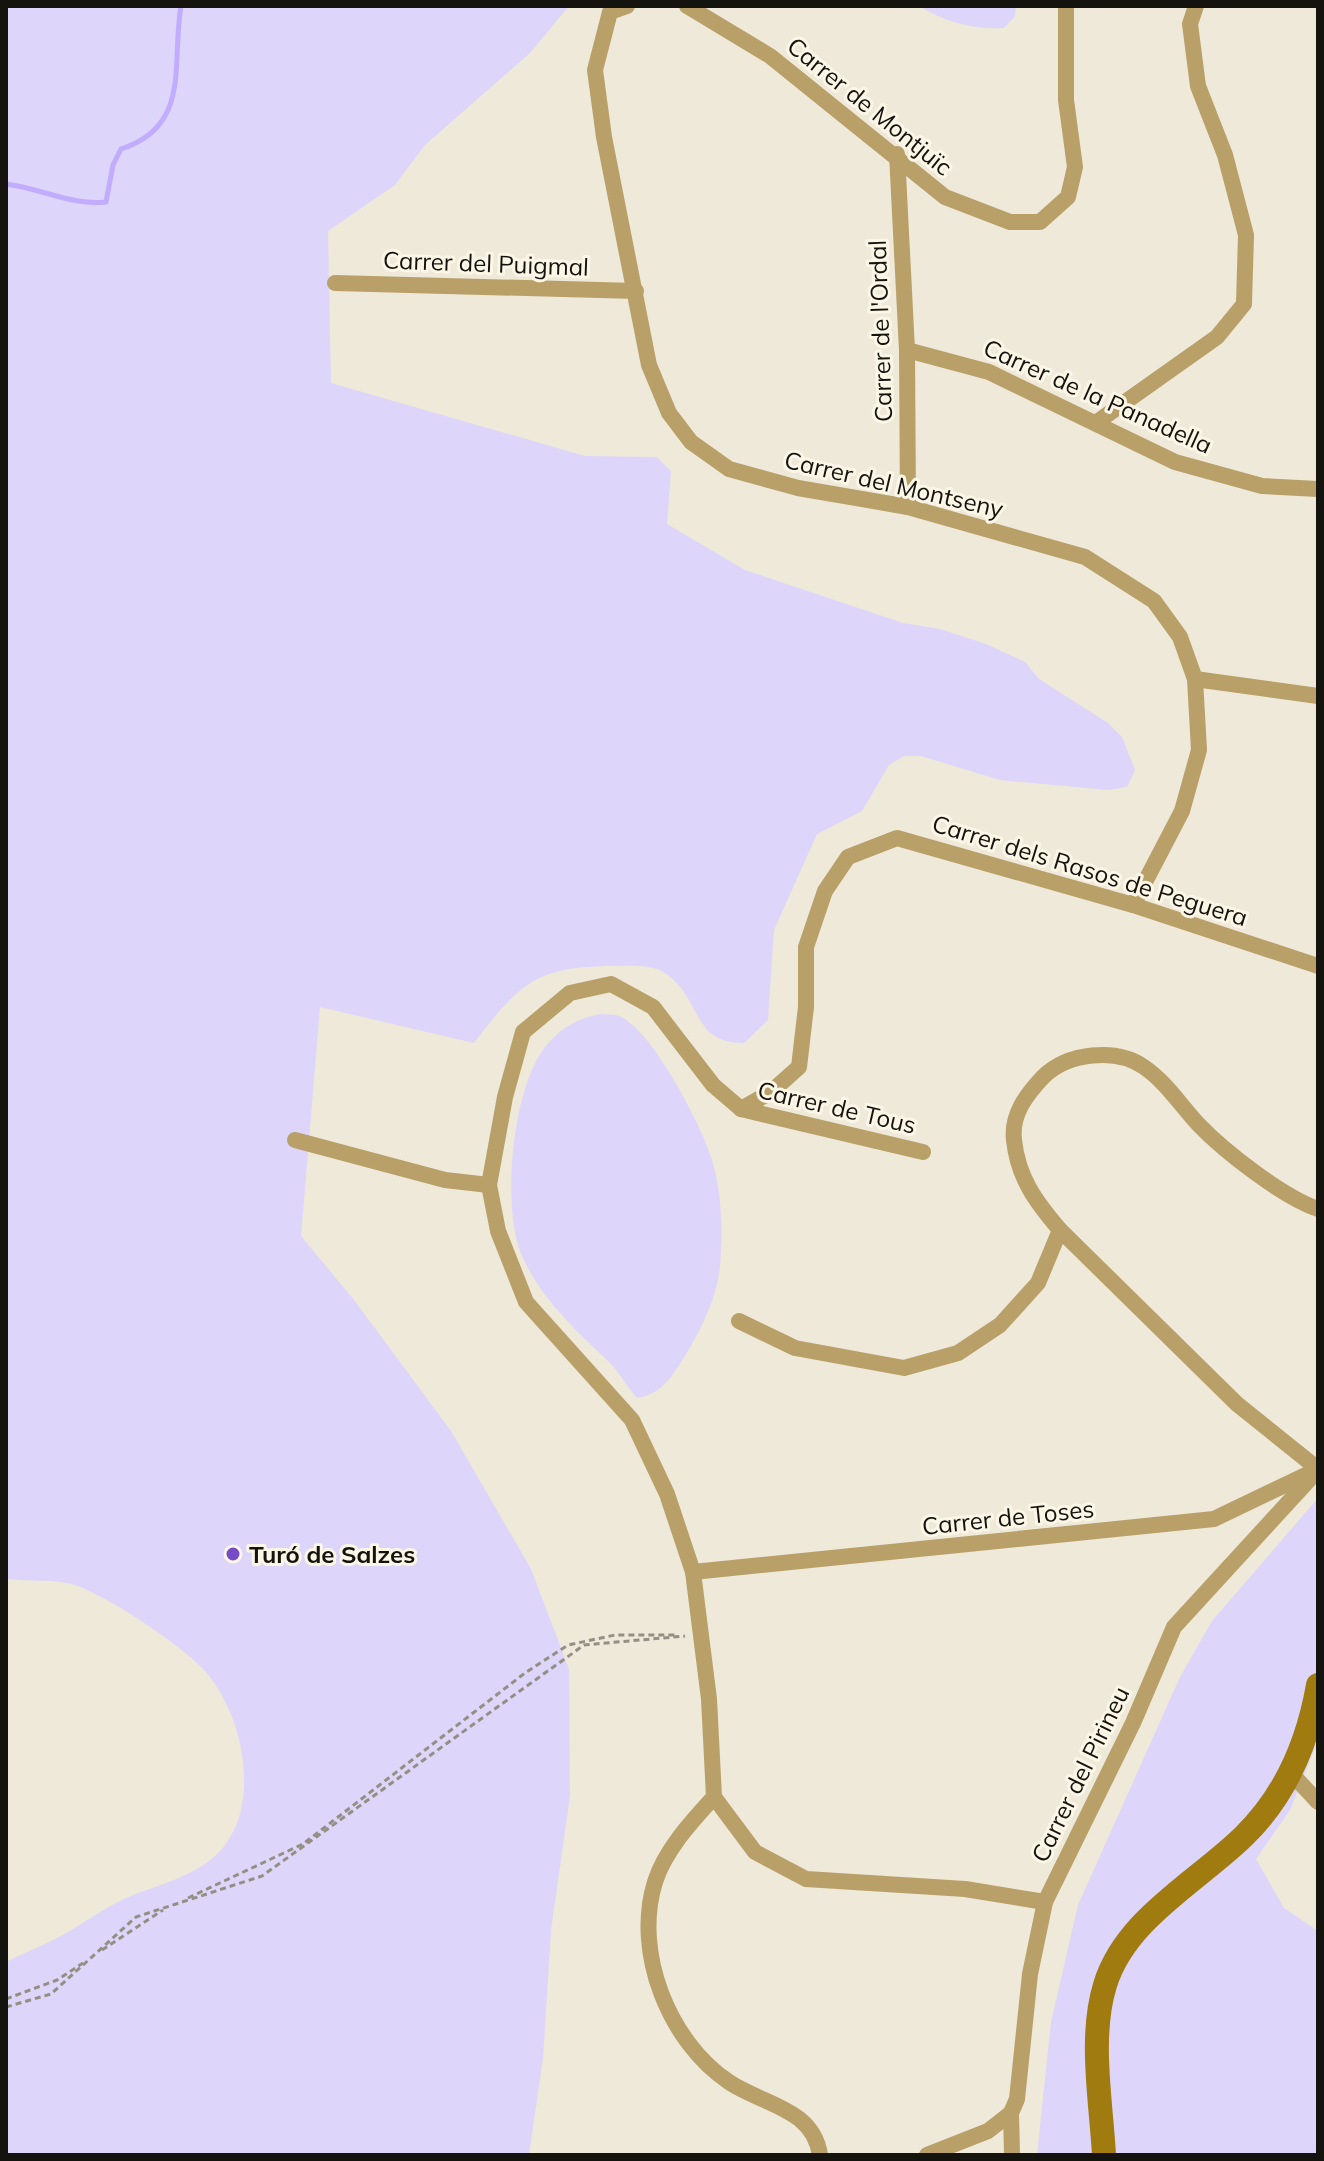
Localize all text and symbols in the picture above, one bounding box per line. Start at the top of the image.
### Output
street label: Carrer de Montjuïc [782,30,959,182]
street label: Carrer de l'Ordal [862,240,898,422]
street label: Carrer del Puigmal [383,244,589,282]
street label: Carrer de la Panadella [979,332,1217,460]
street label: Carrer del Montseny [782,444,1007,524]
street label: Carrer dels Rasos de Peguera [929,808,1251,932]
street label: Carrer de Tous [755,1074,919,1140]
street label: Carrer de Toses [921,1493,1095,1541]
place label: Turó de Salzes [249,1539,415,1569]
marker: Turó de Salzes [224,1545,242,1563]
street label: Carrer del Pirineu [1024,1681,1136,1867]

